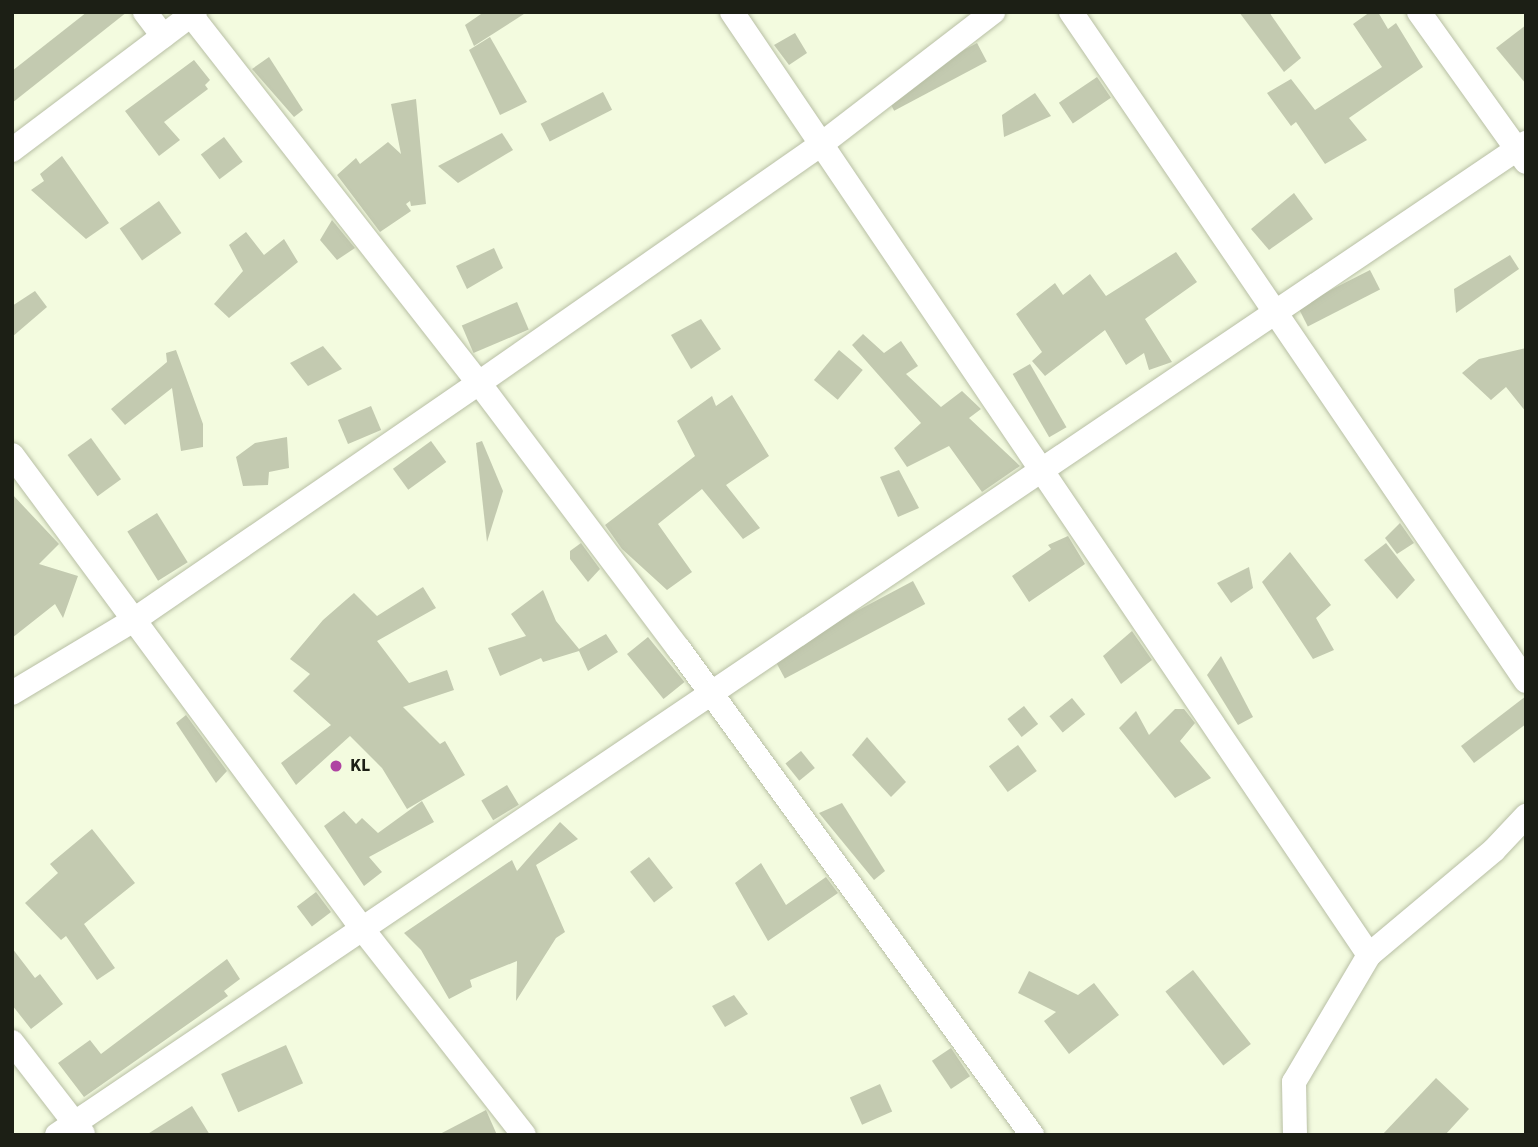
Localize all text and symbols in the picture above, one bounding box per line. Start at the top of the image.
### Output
place label: KL [350,755,370,777]
marker: KL [328,758,344,774]

